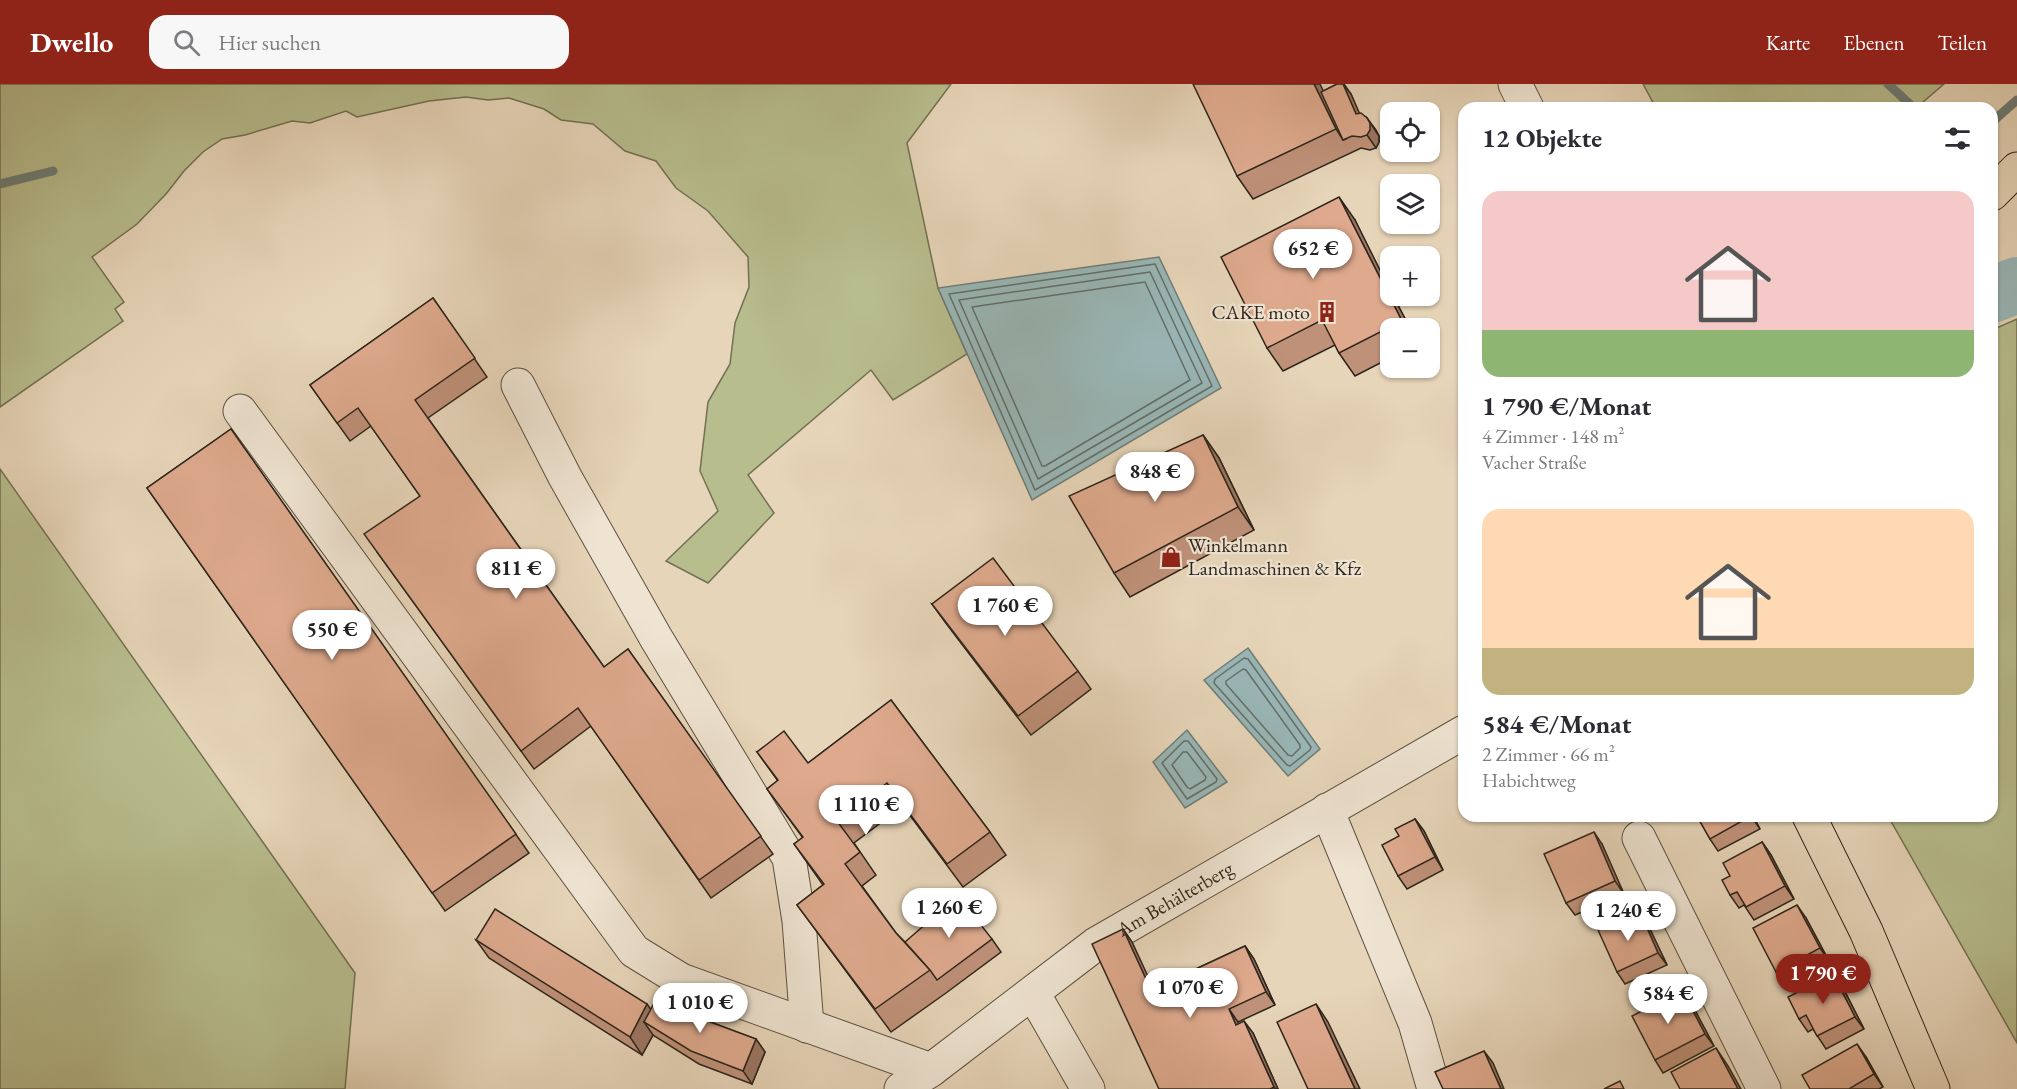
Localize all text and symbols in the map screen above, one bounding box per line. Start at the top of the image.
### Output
search box [149,15,569,69]
text: Dwello [30,24,113,60]
icon: search [170,26,203,59]
text: Hier suchen [218,28,321,57]
text: Karte [1766,29,1810,56]
text: Ebenen [1843,29,1904,56]
text: Teilen [1937,29,1987,56]
map controls [1380,102,1440,378]
button: locate [1380,102,1440,162]
text: 12 Objekte [1482,121,1602,155]
icon: filters [1941,122,1974,155]
button: layers [1380,174,1440,234]
pin: 652 € [1271,229,1355,280]
icon: home [1674,230,1782,338]
text: 652 € [1287,235,1339,261]
button: + [1380,246,1440,306]
place label: CAKE moto [1211,299,1310,325]
building icon: CAKE moto [1315,300,1339,324]
button: − [1380,318,1440,378]
text: 1 790 €/Monat [1482,389,1651,423]
text: 4 Zimmer · 148 m² [1482,423,1625,449]
text: Vacher Straße [1482,449,1586,475]
pin: 848 € [1113,452,1197,503]
text: 848 € [1129,458,1181,484]
place label: Winkelmann Landmaschinen & Kfz [1188,532,1362,581]
shop icon: Winkelmann Landmaschinen & Kfz [1159,545,1183,569]
icon: home [1674,548,1782,656]
pin: 811 € [474,549,558,600]
text: 811 € [490,555,542,581]
pin: 1 760 € [950,586,1060,637]
text: 1 760 € [972,592,1038,618]
pin: 550 € [290,610,374,661]
text: 550 € [306,616,358,642]
text: 584 €/Monat [1482,707,1631,741]
text: 2 Zimmer · 66 m² [1482,741,1615,767]
text: Habichtweg [1482,767,1576,793]
pin: 1 110 € [811,785,921,836]
text: 1 110 € [833,791,899,817]
street label: Am Behälterberg [1111,855,1238,943]
pin: 1 260 € [894,888,1004,939]
pin: 1 240 € [1573,891,1683,942]
text: 1 260 € [916,894,982,920]
text: 1 240 € [1595,897,1661,923]
pin: 1 790 € [1768,954,1878,1005]
text: 1 790 € [1790,960,1856,986]
pin: 1 070 € [1135,968,1245,1019]
text: 1 070 € [1157,974,1223,1000]
pin: 584 € [1626,974,1710,1025]
text: 584 € [1642,980,1694,1006]
pin: 1 010 € [645,983,755,1034]
text: 1 010 € [667,989,733,1015]

